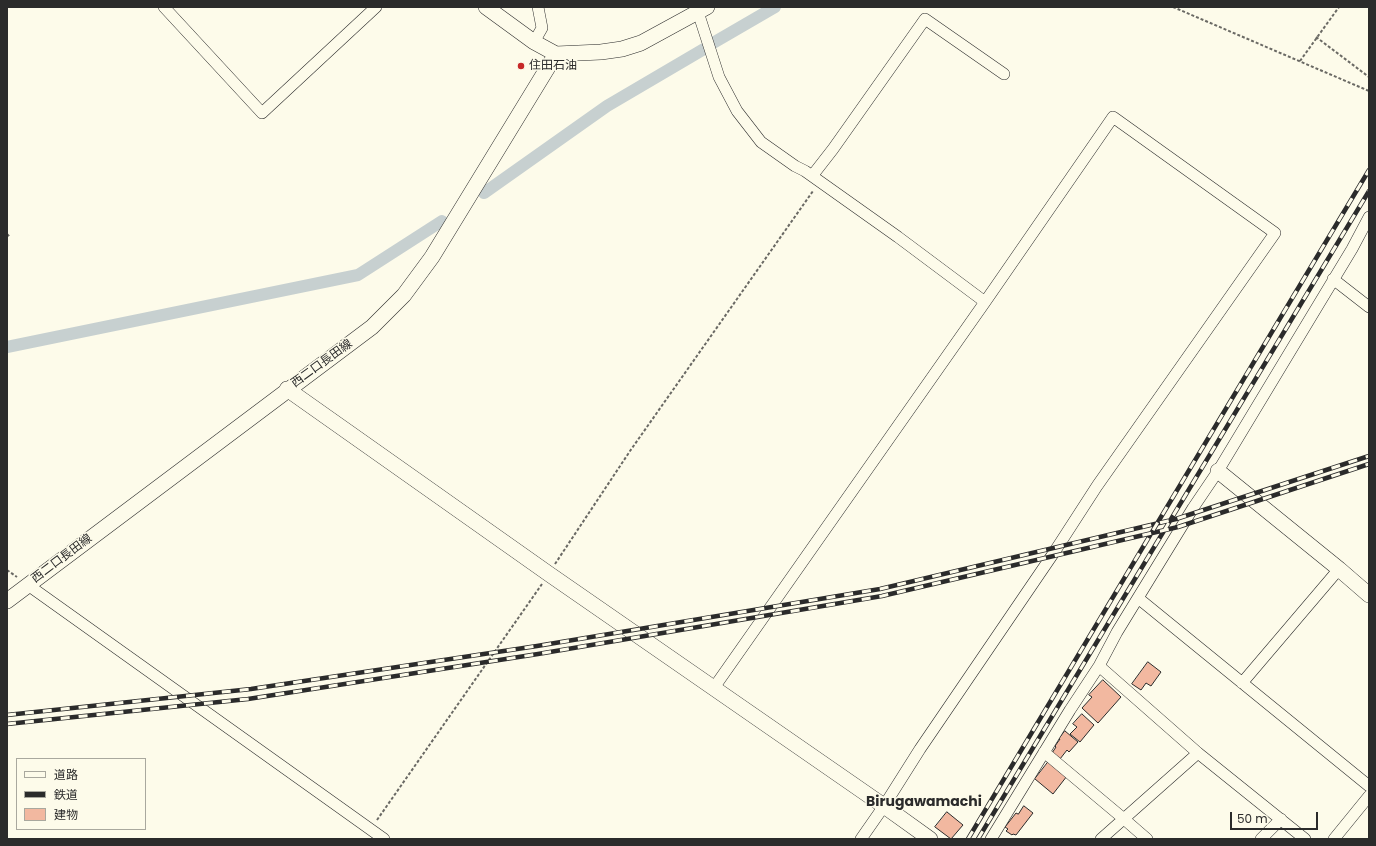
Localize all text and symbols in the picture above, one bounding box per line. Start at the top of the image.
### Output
place label: 住田石油 [529,59,577,73]
marker: 住田石油 [516,61,526,71]
street label: 西二口長田線 [289,337,355,391]
street label: 西二口長田線 [29,532,95,586]
legend [16,758,146,830]
text: 道路 [54,766,78,783]
text: 鉄道 [54,786,78,803]
district label: Birugawamachi [866,794,982,810]
scale bar [1232,804,1320,830]
text: 建物 [54,806,78,823]
text: 50 m [1237,810,1268,827]

